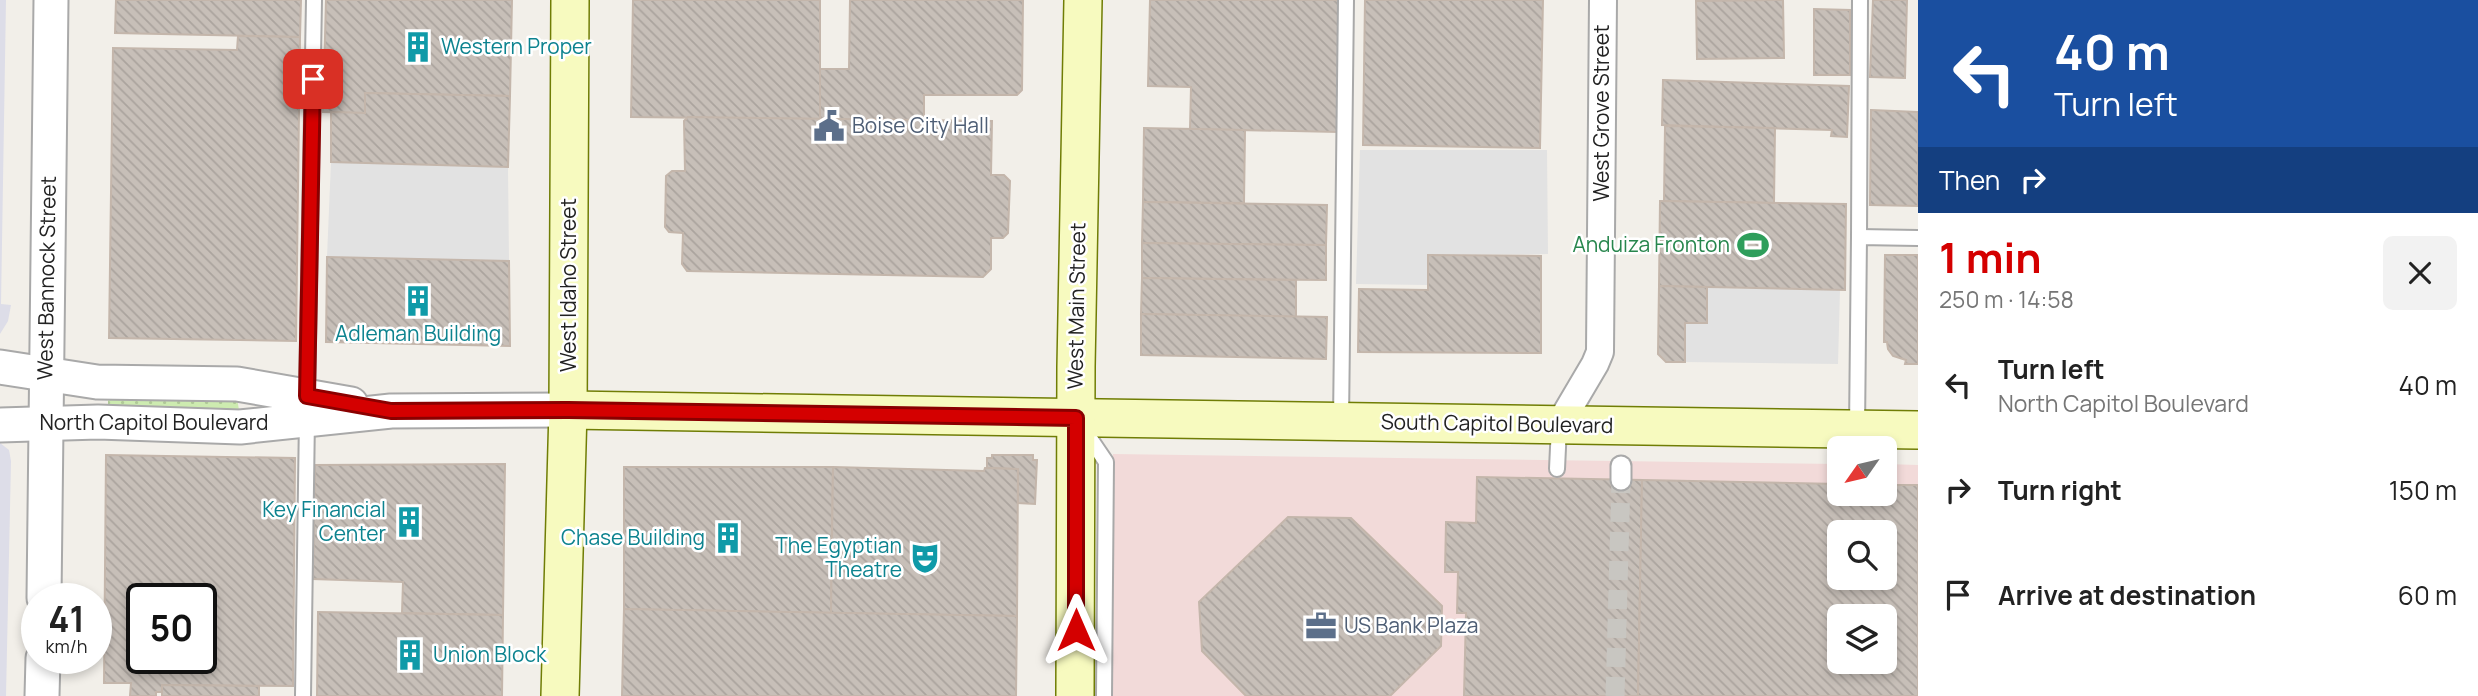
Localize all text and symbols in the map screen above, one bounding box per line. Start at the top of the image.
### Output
text: 40 m [2054,18,2170,85]
street label: West Grove Street [1587,25,1615,201]
icon: left [1939,28,2030,119]
building icon: Western Proper [401,30,435,64]
place label: Western Proper [441,32,592,60]
pin [283,49,343,109]
icon: arrive [294,60,332,98]
text: Turn left [2054,82,2178,126]
public building icon: Boise City Hall [812,109,846,143]
place label: Boise City Hall [852,111,989,139]
icon: right [2014,161,2052,199]
text: Then [1939,162,2000,198]
street label: West Bannock Street [30,176,62,380]
street label: West Idaho Street [554,198,582,372]
street label: West Main Street [1061,222,1091,390]
sports icon: Anduiza Fronton [1736,228,1770,262]
text: 1 min [1939,228,2042,286]
place label: Anduiza Fronton [1572,230,1730,258]
button: close [2383,236,2457,310]
text: 250 m · 14:58 [1939,283,2074,315]
building icon: Adleman Building [401,284,435,318]
place label: Adleman Building [335,319,501,347]
text: Turn left [1998,351,2105,387]
icon: left [1939,366,1977,404]
text: 40 m [2399,367,2457,403]
text: North Capitol Boulevard [1998,387,2249,419]
street label: South Capitol Boulevard [1381,407,1614,439]
street label: North Capitol Boulevard [39,408,269,436]
north arrow [1827,436,1897,506]
map controls [1827,436,1897,674]
icon: right [1939,471,1977,509]
text: Turn right [1998,472,2122,508]
text: 150 m [2389,472,2457,508]
place label: Key Financial Center [262,495,386,547]
building icon: Key Financial Center [392,505,426,539]
button: search [1827,520,1897,590]
building icon: Chase Building [711,521,745,555]
place label: Chase Building [561,523,705,551]
place label: The Egyptian Theatre [775,531,902,583]
theatre icon: The Egyptian Theatre [908,541,942,575]
icon: arrive [1939,576,1977,614]
text: Arrive at destination [1998,577,2256,613]
text: 60 m [2398,577,2457,613]
speed limit sign: 50 [126,583,217,674]
position arrow [1039,593,1113,667]
text: 41 [48,595,85,643]
button: layers [1827,604,1897,674]
office icon: US Bank Plaza [1304,609,1338,643]
place label: US Bank Plaza [1344,611,1478,639]
text: km/h [46,634,87,658]
building icon: Union Block [393,638,427,672]
place label: Union Block [433,640,547,668]

